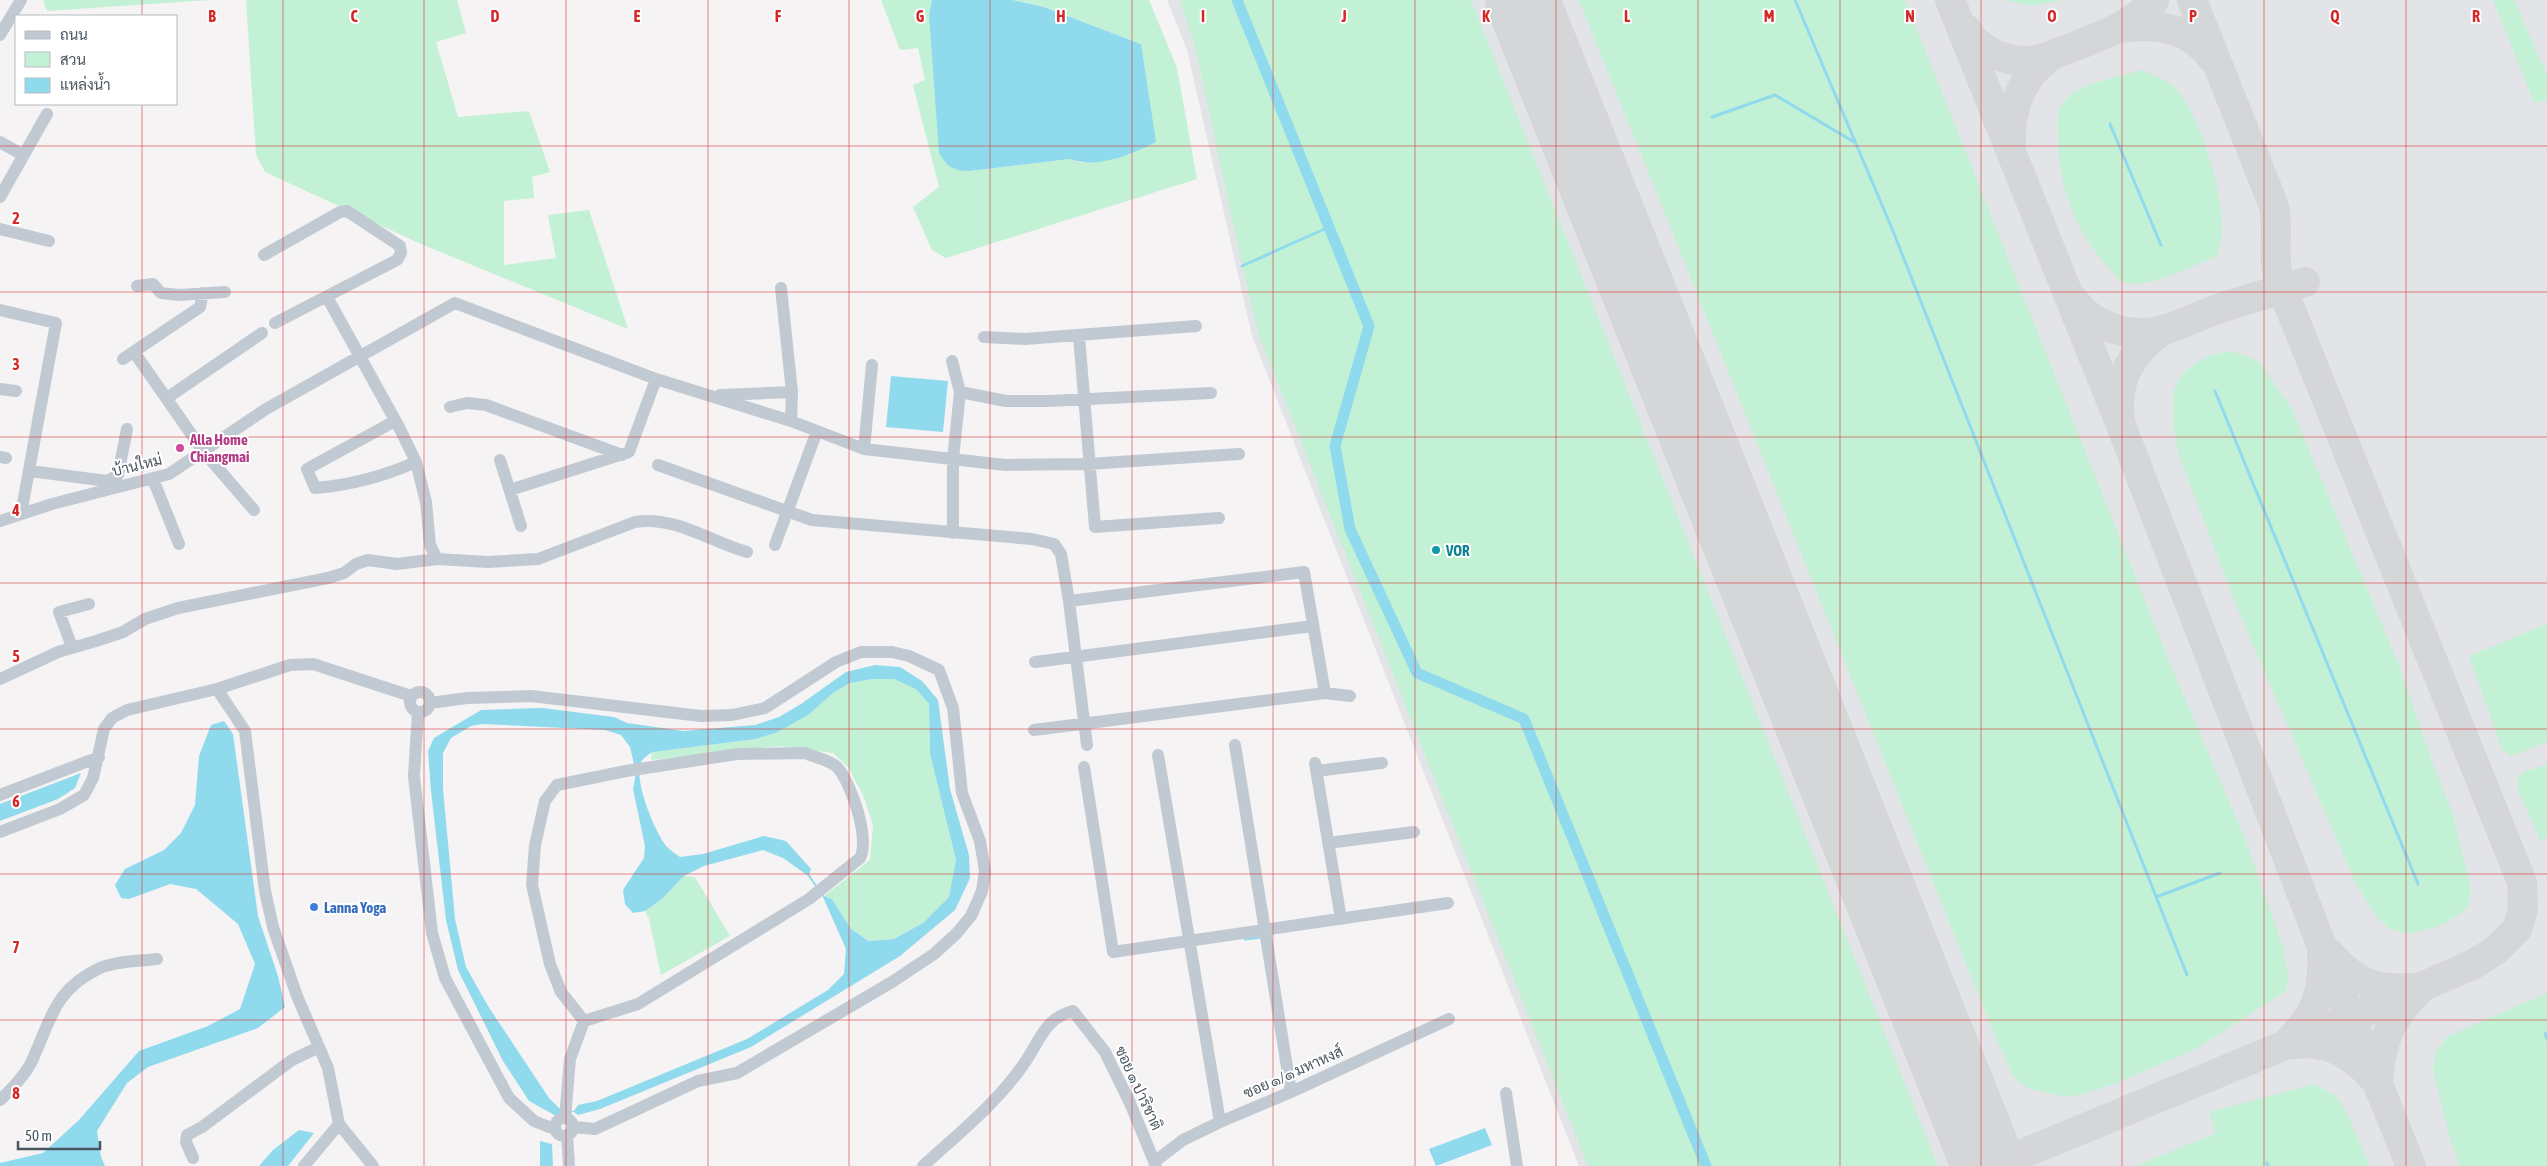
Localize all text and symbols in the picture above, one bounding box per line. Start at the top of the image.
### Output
text: B [208,7,216,25]
text: C [350,7,358,25]
text: D [491,7,500,25]
text: E [634,7,641,25]
text: F [775,7,782,25]
text: G [916,7,925,25]
text: H [1056,7,1066,25]
text: I [1201,7,1205,25]
text: J [1340,7,1347,25]
text: K [1482,7,1490,25]
text: L [1624,7,1631,25]
text: M [1764,7,1774,25]
text: N [1905,7,1915,25]
text: O [2047,7,2057,25]
text: P [2189,7,2197,25]
text: Q [2330,7,2340,25]
text: R [2472,7,2480,25]
legend [15,15,178,105]
text: ถนน [60,26,88,43]
text: สวน [60,51,86,68]
text: แหล่งน้ำ [60,72,111,93]
text: 2 [12,209,20,227]
text: 3 [12,355,20,373]
place label: Alla Home Chiangmai [189,431,249,465]
marker: Alla Home Chiangmai [174,442,186,454]
street label: บ้านใหม่ [110,450,164,479]
text: 4 [11,501,20,519]
place label: VOR [1445,542,1470,559]
marker: VOR [1430,544,1442,556]
text: 5 [12,647,20,665]
text: 6 [12,792,20,810]
place label: Lanna Yoga [324,899,386,916]
marker: Lanna Yoga [308,901,320,913]
text: 7 [12,938,20,956]
street label: ซอย ๑/๑ มหาหงส์ [1240,1042,1345,1102]
street label: ซอย ๑ ปาริชาติ [1112,1043,1166,1133]
text: 8 [12,1084,20,1102]
scale bar [18,1118,100,1150]
text: 50 m [25,1127,52,1144]

